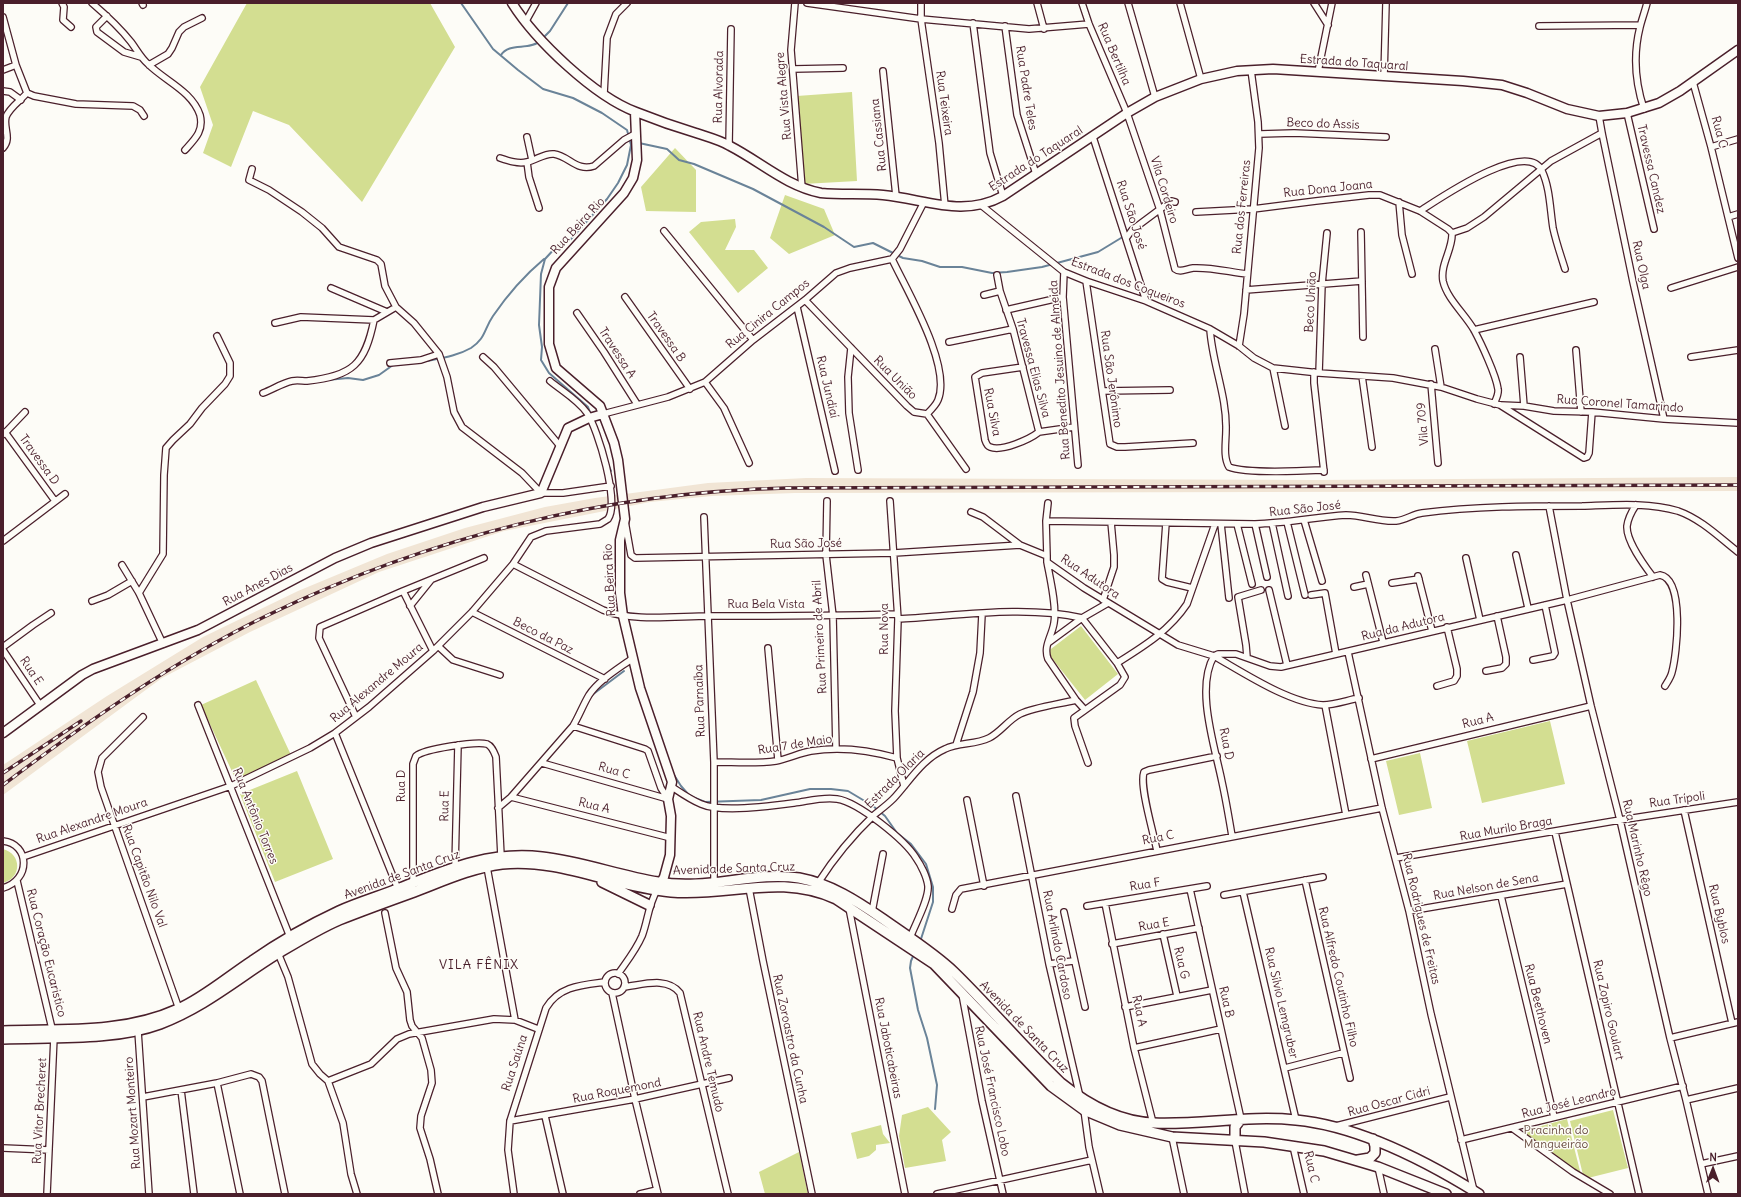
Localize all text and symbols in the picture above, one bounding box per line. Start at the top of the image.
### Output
street label: Rua Bertilha [1094,21,1134,87]
street label: Rua Padre Teles [1012,45,1040,131]
street label: Rua Alvorada [711,51,727,123]
street label: Rua Vista Alegre [773,51,795,141]
street label: Estrada do Taquaral [1299,52,1409,74]
street label: Rua Teixeira [932,70,956,136]
street label: Rua Cassiana [868,98,890,172]
street label: Rua C [1708,115,1730,149]
street label: Beco do Assis [1286,116,1360,132]
street label: Estrada do Taquaral [987,123,1085,195]
street label: Travessa Candez [1634,123,1668,215]
street label: Vila Cordeiro [1147,155,1181,225]
street label: Rua dos Ferreiras [1230,159,1254,255]
street label: Rua Dona Joana [1283,177,1373,201]
street label: Rua São José [1113,179,1149,251]
street label: Rua Beira Rio [548,194,608,258]
street label: Rua Olga [1629,239,1653,291]
street label: Estrada dos Coqueiros [1069,255,1187,311]
street label: Beco União [1302,271,1320,333]
street label: Rua Cinira Campos [723,276,813,352]
street label: Rua Benedito Jesuino de Almeida [1047,280,1073,460]
street label: Travessa B [644,309,688,365]
street label: Travessa Elias Silva [1013,317,1053,419]
street label: Travessa A [595,325,639,381]
street label: Rua São Jerônimo [1097,329,1125,429]
street label: Rua União [870,353,920,403]
street label: Rua Jundiaí [813,354,841,420]
street label: Rua Silva [980,387,1004,437]
street label: Rua Coronel Tamarindo [1556,392,1684,416]
street label: Vila 709 [1414,402,1432,446]
street label: Travessa D [16,432,62,488]
street label: Rua São José [1268,498,1342,520]
street label: Rua São José [770,536,842,552]
street label: Rua Beira Rio [601,543,619,617]
street label: Rua Adutora [1058,552,1122,602]
street label: Rua Anes Dias [221,561,295,609]
street label: Rua Primeiro de Abril [810,580,830,694]
street label: Rua Bela Vista [727,598,805,612]
street label: Rua Nova [878,603,892,655]
street label: Rua da Adutora [1360,610,1446,644]
street label: Beco da Paz [510,615,576,657]
street label: Rua Alexandre Moura [328,640,426,726]
street label: Rua E [16,654,46,688]
street label: Rua Parnaíba [692,664,708,738]
street label: Rua A [1461,710,1495,732]
street label: Rua D [1216,727,1236,761]
street label: Rua 7 de Maio [757,732,833,758]
street label: Estrada Olaria [862,746,928,812]
street label: Rua C [597,760,631,782]
street label: Rua Antônio Torres [229,766,281,866]
street label: Rua D [395,770,409,802]
street label: Rua Trípoli [1648,789,1706,811]
street label: Rua E [438,790,452,822]
street label: Rua Alexandre Moura [35,795,149,847]
street label: Rua A [577,795,611,817]
street label: Rua Marinho Rêgo [1619,798,1655,898]
street label: Rua Murilo Braga [1459,814,1553,844]
street label: Rua Capitão Nilo Val [119,823,169,929]
street label: Rua C [1141,828,1175,848]
street label: Avenida de Santa Cruz [342,847,462,903]
street label: Rua Rodrigues de Freitas [1399,852,1443,986]
street label: Avenida de Santa Cruz [673,860,795,878]
street label: Rua Nelson de Sena [1432,871,1540,903]
street label: Rua F [1129,875,1161,895]
street label: Rua Byblos [1705,883,1733,945]
street label: Rua Coração Eucaristico [23,887,69,1019]
street label: Rua Arlindo Cardoso [1039,889,1075,1001]
street label: Rua Alfredo Coutinho Filho [1315,905,1361,1049]
street label: Rua E [1137,915,1171,935]
street label: Rua G [1170,945,1192,981]
street label: Rua Sílvio Lemgruber [1261,946,1301,1060]
district label: VILA FÊNIX [439,957,519,973]
street label: Rua Zopiro Goulart [1589,959,1627,1061]
street label: Rua Beethoven [1521,962,1555,1046]
street label: Rua Zoroastro da Cunha [769,973,811,1105]
street label: Avenida de Santa Cruz [976,978,1072,1076]
street label: Rua B [1215,985,1237,1019]
street label: Rua A [1129,994,1149,1028]
street label: Rua Jaboticabeiras [871,996,905,1100]
street label: Rua Andre Temudo [689,1010,727,1114]
street label: Rua José Francisco Lobo [971,1024,1013,1158]
street label: Rua Saúna [499,1033,531,1093]
street label: Rua Mozart Monteiro [122,1056,144,1170]
street label: Rua Vitor Brecheret [30,1058,50,1164]
street label: Rua Roquemond [572,1075,662,1107]
street label: Rua Oscar Cidri [1346,1084,1432,1120]
street label: Rua José Leandro [1520,1084,1618,1122]
park label: Pracinha do Mangueirão [1524,1124,1588,1152]
north arrow [1693,1149,1733,1189]
street label: Rua C [1300,1150,1322,1184]
text: N [1709,1150,1717,1164]

